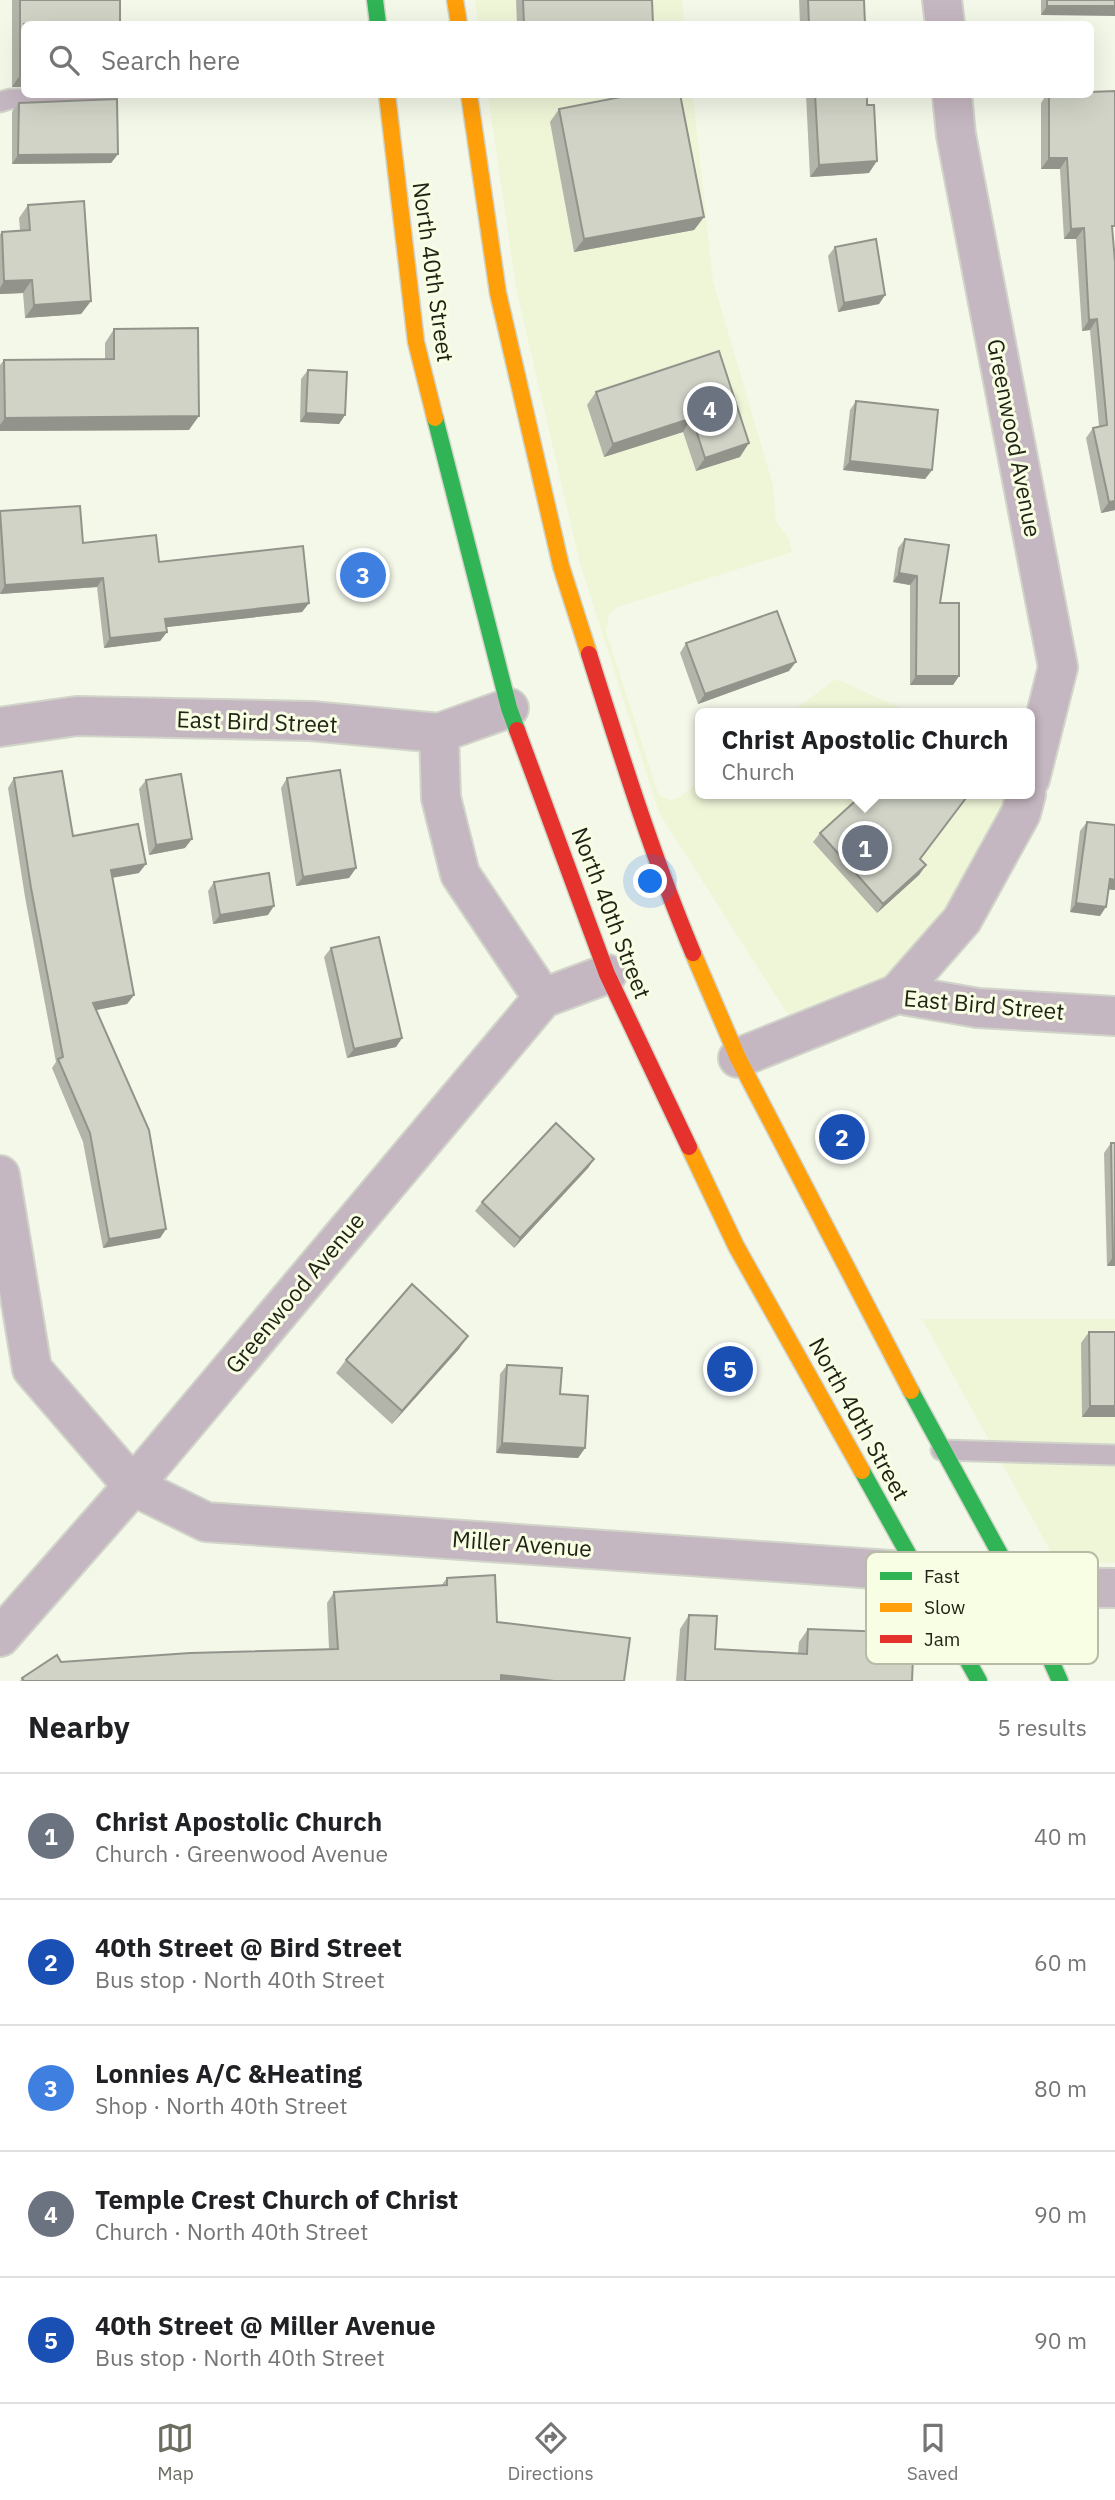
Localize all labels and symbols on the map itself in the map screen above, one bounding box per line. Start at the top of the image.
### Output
street label: North 40th Street [407,180,461,364]
street label: Greenwood Avenue [981,336,1049,540]
pin: 4 [687,383,733,435]
pin: 3 [340,549,386,601]
street label: East Bird Street [176,703,338,739]
pin: 1 [842,822,888,874]
street label: North 40th Street [565,823,658,1003]
your location [633,864,667,898]
street label: East Bird Street [903,982,1066,1026]
pin: 2 [819,1111,865,1163]
street label: Greenwood Avenue [218,1206,370,1379]
street label: North 40th Street [803,1332,917,1505]
pin: 5 [707,1343,753,1395]
street label: Miller Avenue [451,1523,593,1563]
legend [866,1552,1098,1664]
text: Fast [924,1564,960,1588]
text: Slow [924,1595,965,1619]
text: Jam [924,1627,960,1651]

